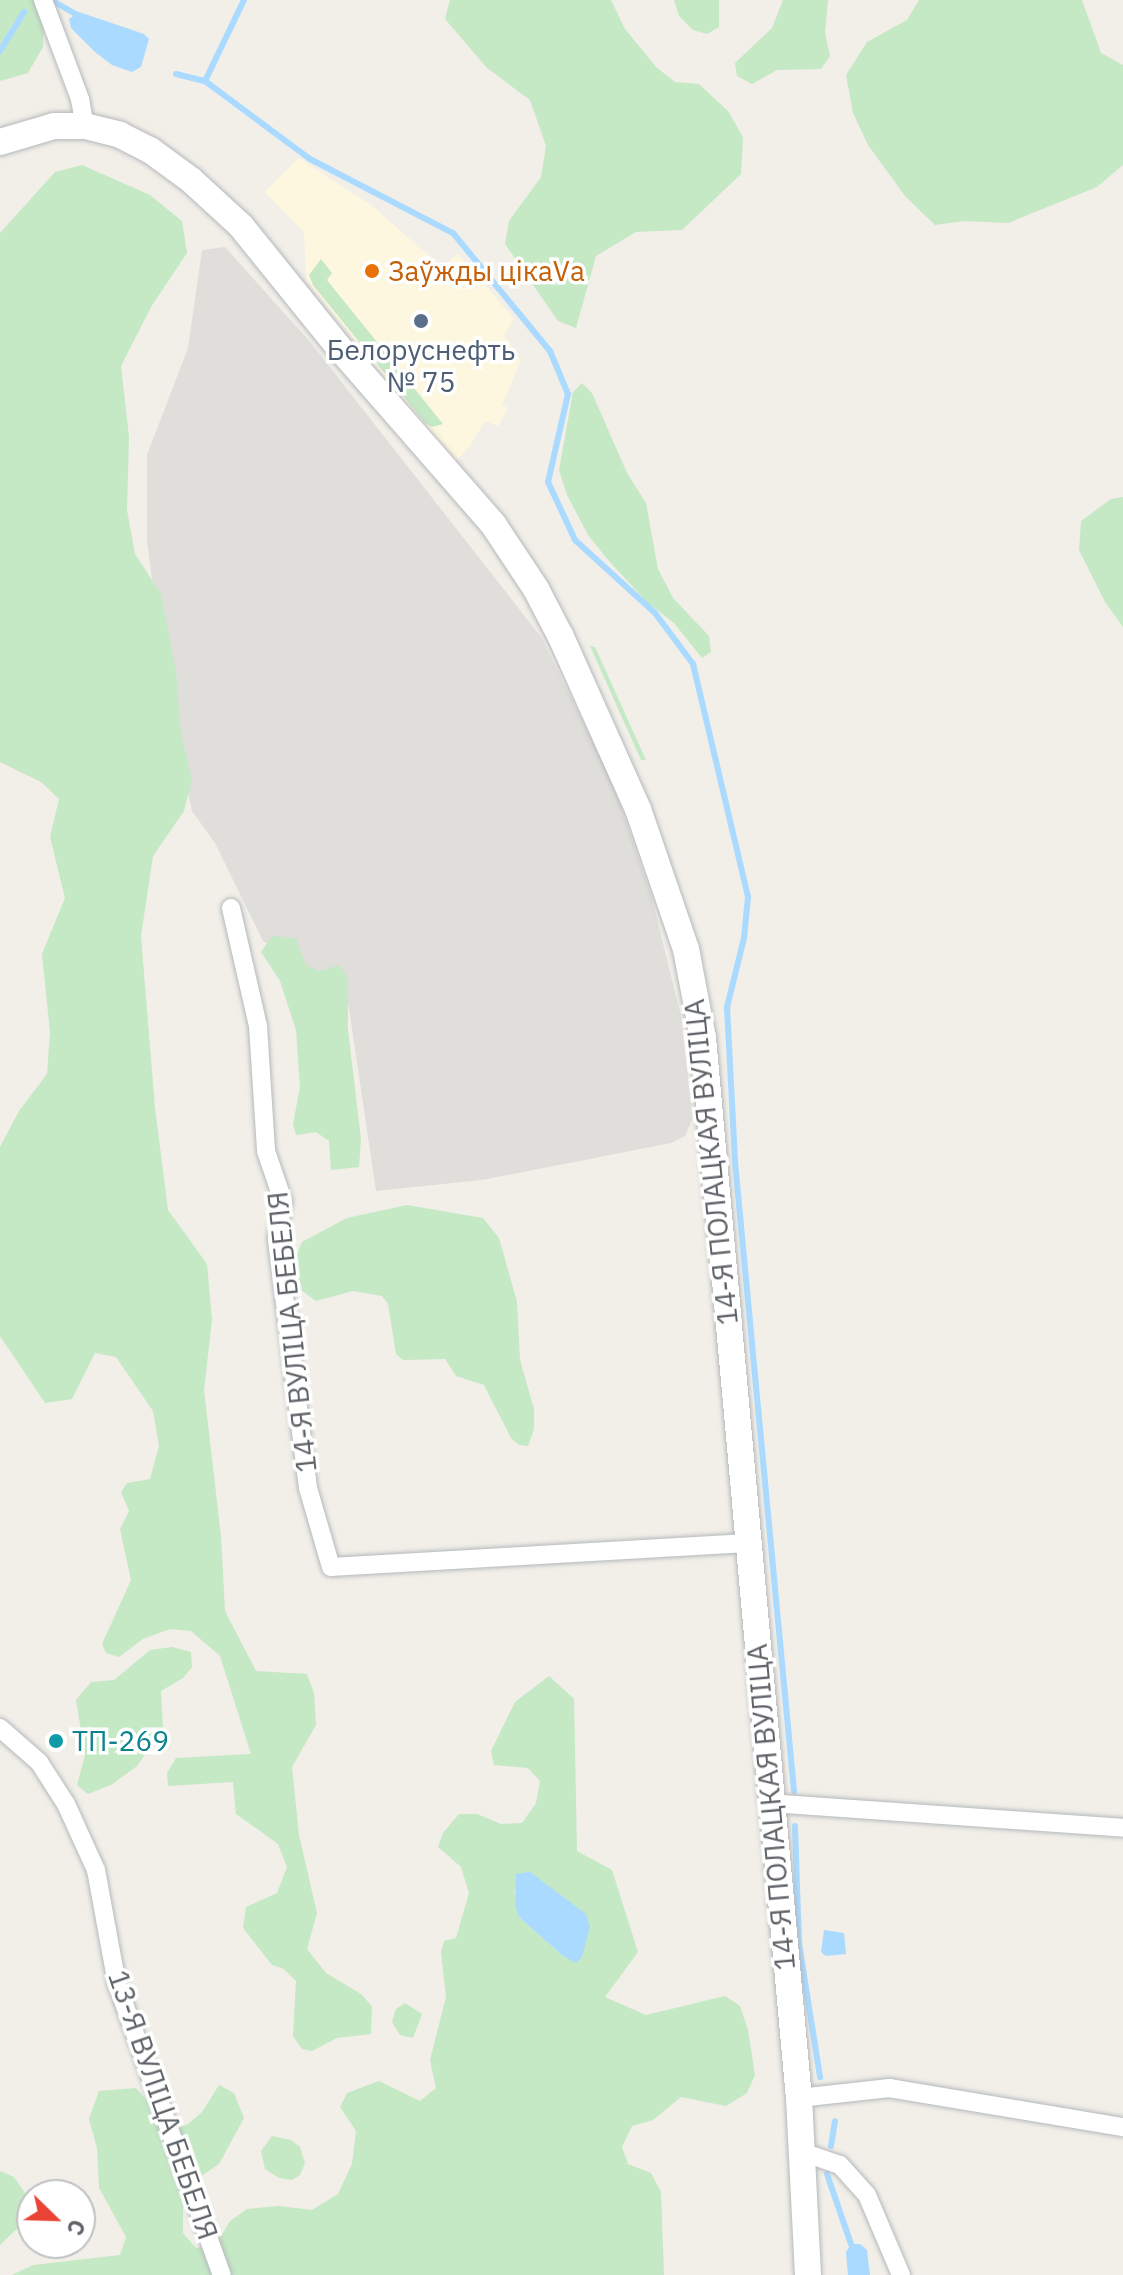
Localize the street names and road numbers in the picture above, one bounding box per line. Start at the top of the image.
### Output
street label: 14-Я ПОЛАЦКАЯ ВУЛІЦА [677,997,745,1327]
street label: 14-Я ВУЛІЦА БЕБЕЛЯ [261,1190,323,1474]
street label: 14-Я ПОЛАЦКАЯ ВУЛІЦА [740,1642,802,1972]
street label: 13-Я ВУЛІЦА БЕБЕЛЯ [101,1966,225,2244]

